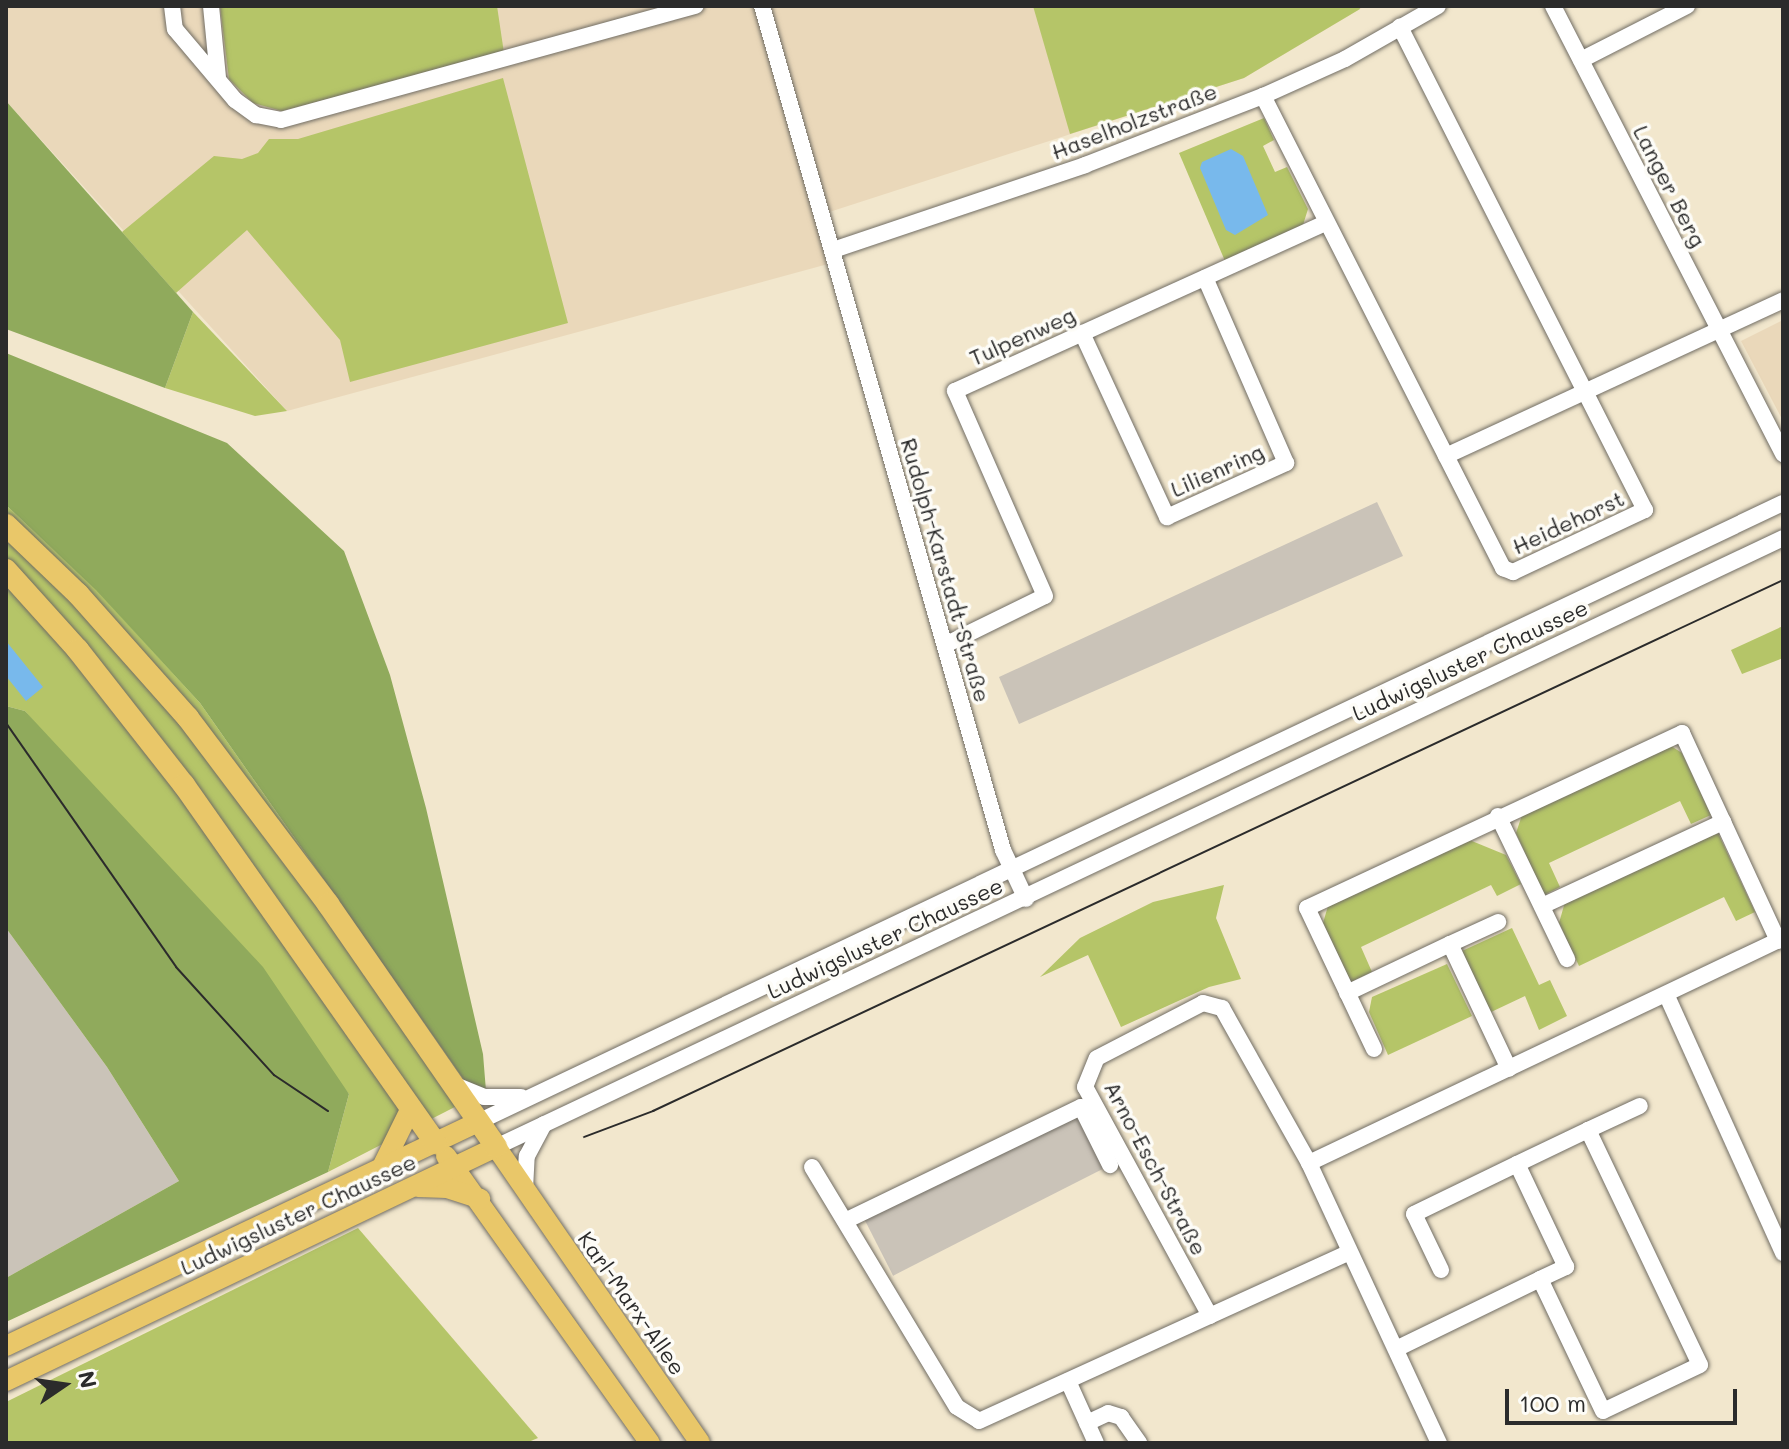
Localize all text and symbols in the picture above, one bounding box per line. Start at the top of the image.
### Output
street label: Haselholzstraße [1048,77,1220,165]
street label: Langer Berg [1628,121,1712,251]
street label: Tulpenweg [965,301,1079,371]
street label: Rudolph-Karstadt-Straße [896,435,996,705]
street label: Lilienring [1166,438,1268,502]
street label: Heidehorst [1508,485,1628,559]
street label: Ludwigsluster Chaussee [1348,594,1592,726]
street label: Ludwigsluster Chaussee [763,872,1007,1004]
street label: Arno-Esch-Straße [1099,1077,1213,1259]
street label: Ludwigsluster Chaussee [176,1148,420,1280]
street label: Karl-Marx-Allee [573,1226,691,1380]
north arrow [24,1345,104,1425]
text: N [72,1368,104,1391]
scale bar [1509,1373,1741,1423]
text: 100 m [1519,1387,1586,1418]

